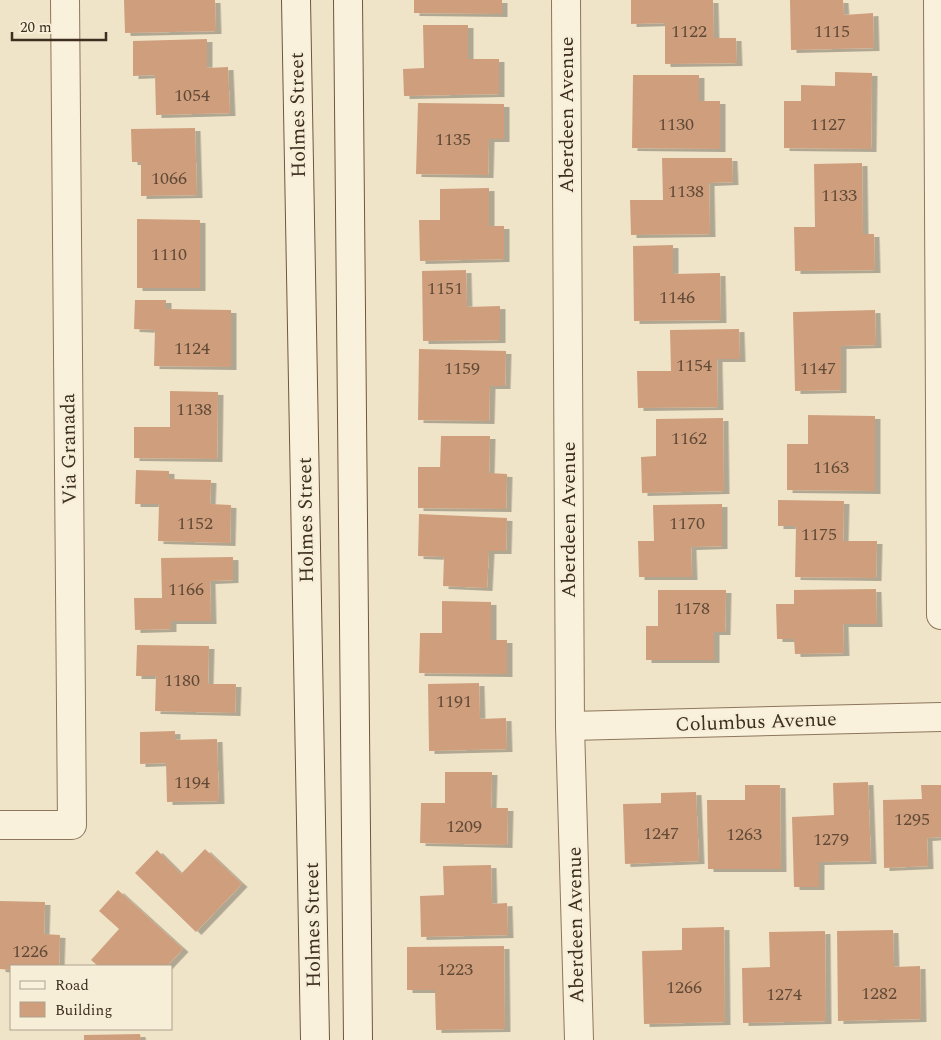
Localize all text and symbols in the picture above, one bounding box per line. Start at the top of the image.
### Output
scale bar [12,10,106,42]
text: 20 m [20,16,52,39]
house number: 1122 [671,18,707,45]
house number: 1115 [814,18,850,45]
street label: Aberdeen Avenue [552,37,582,193]
street label: Holmes Street [282,52,314,178]
house number: 1054 [174,82,210,109]
house number: 1130 [658,111,694,138]
house number: 1127 [810,111,846,138]
house number: 1135 [435,126,471,153]
house number: 1066 [151,165,187,192]
house number: 1138 [668,178,704,205]
house number: 1133 [821,182,857,209]
house number: 1110 [151,241,187,268]
house number: 1151 [427,275,463,302]
house number: 1146 [659,284,695,311]
house number: 1124 [174,335,210,362]
house number: 1154 [676,352,712,379]
house number: 1159 [444,355,480,382]
house number: 1147 [800,355,836,382]
street label: Via Granada [53,393,85,505]
house number: 1138 [176,396,212,423]
house number: 1162 [671,425,707,452]
street label: Aberdeen Avenue [554,442,584,598]
house number: 1163 [813,454,849,481]
street label: Holmes Street [290,457,322,583]
house number: 1152 [177,510,213,537]
house number: 1170 [669,510,705,537]
house number: 1175 [801,521,837,548]
house number: 1166 [168,576,204,603]
house number: 1178 [674,595,710,622]
house number: 1180 [164,667,200,694]
house number: 1191 [436,688,472,715]
street label: Columbus Avenue [675,704,837,740]
house number: 1194 [174,769,210,796]
house number: 1295 [894,806,930,833]
house number: 1209 [446,813,482,840]
house number: 1247 [643,820,679,847]
house number: 1263 [726,821,762,848]
house number: 1279 [813,826,849,853]
street label: Aberdeen Avenue [560,846,592,1004]
street label: Holmes Street [297,862,329,988]
house number: 1226 [12,938,48,965]
house number: 1223 [437,956,473,983]
legend [10,965,172,1030]
text: Road [55,974,89,997]
house number: 1266 [666,974,702,1001]
house number: 1282 [861,980,897,1007]
house number: 1274 [766,981,802,1008]
text: Building [55,999,112,1022]

